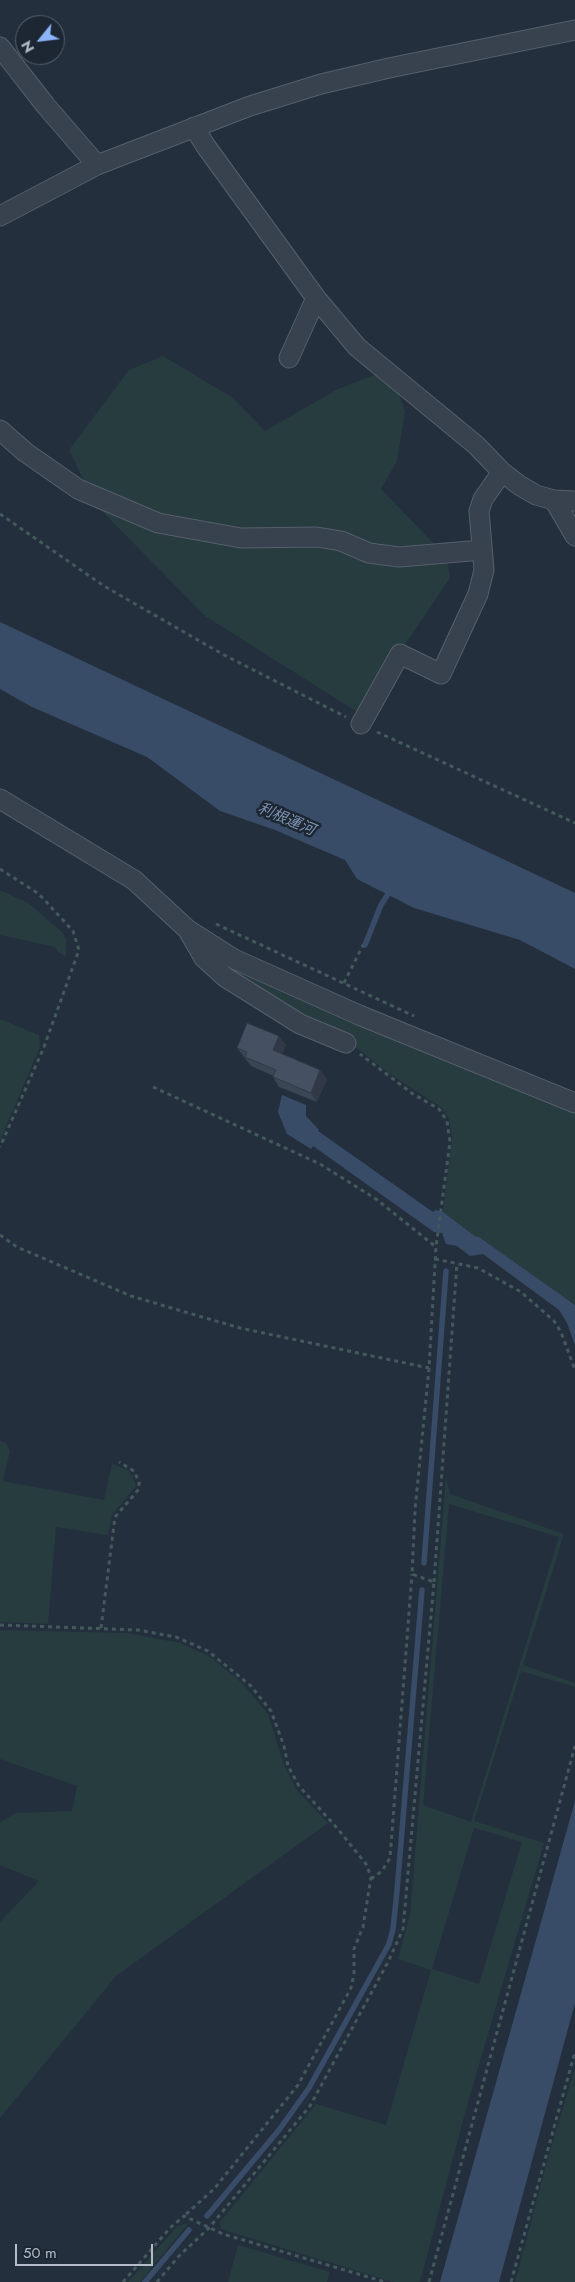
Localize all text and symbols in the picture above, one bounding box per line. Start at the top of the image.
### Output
north arrow [15,15,65,65]
text: N [16,37,39,57]
water label: 利根運河 [255,800,317,840]
scale bar [18,2234,155,2266]
text: 50 m [23,2242,57,2264]

